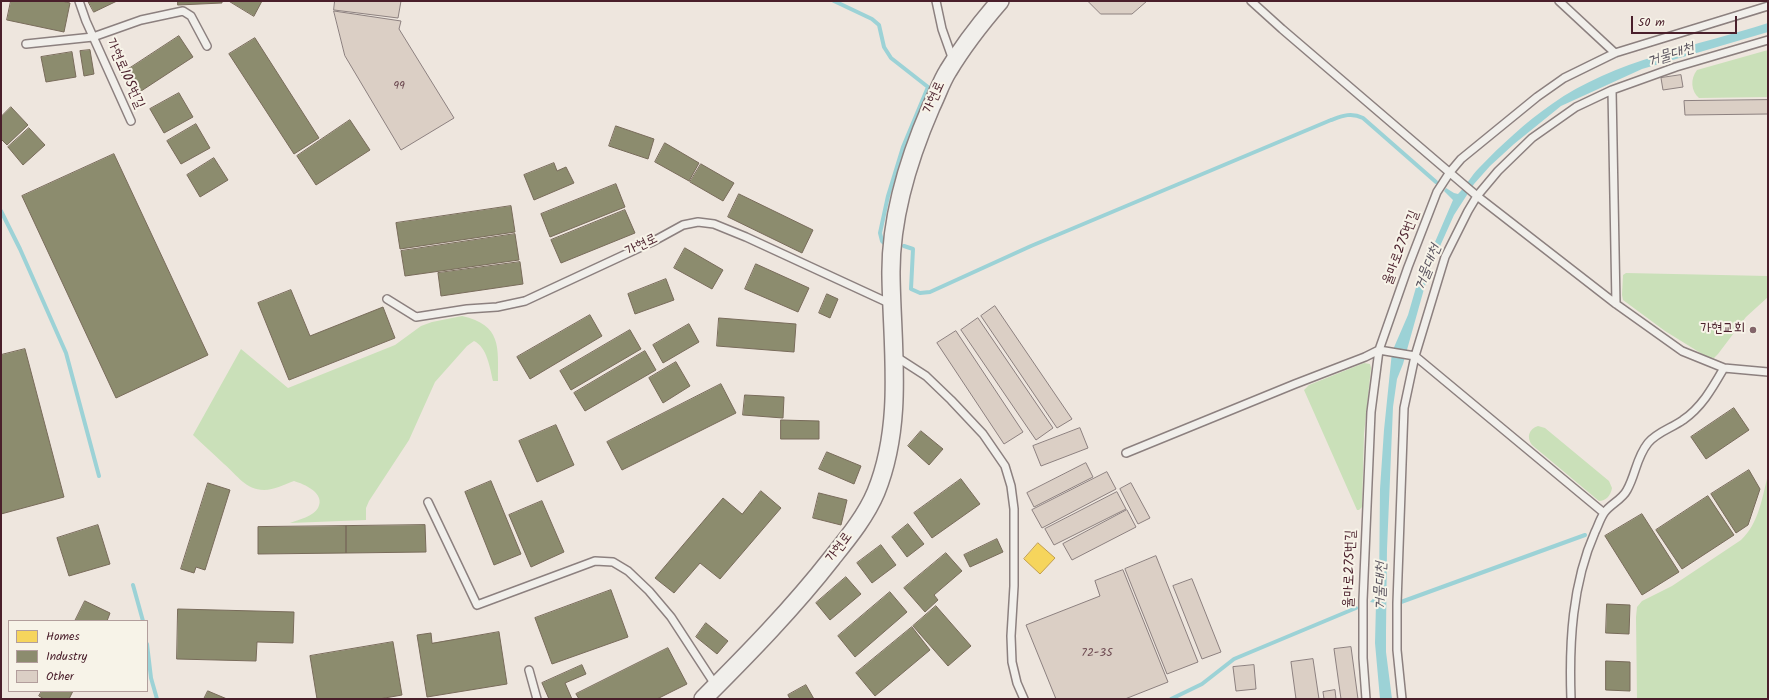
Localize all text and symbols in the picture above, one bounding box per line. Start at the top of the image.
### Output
scale bar [1633,8,1739,34]
text: 50 m [1638,13,1665,32]
street label: 가현로105번길 [101,36,147,112]
water label: 거물대천 [1645,40,1697,72]
street label: 가현로 [920,79,950,117]
house number: 99 [393,80,405,94]
street label: 율마로275번길 [1380,208,1424,288]
street label: 가현로 [623,231,661,261]
water label: 거물대천 [1412,242,1446,294]
place label: 가현교회 [1700,322,1745,338]
marker: 가현교회 [1748,325,1758,335]
street label: 가현로 [823,529,857,567]
street label: 율마로275번길 [1341,530,1361,608]
water label: 거물대천 [1372,562,1392,610]
legend [8,620,148,692]
text: Homes [46,627,80,646]
text: Industry [46,647,87,666]
house number: 72-35 [1081,647,1113,661]
text: Other [46,667,74,686]

